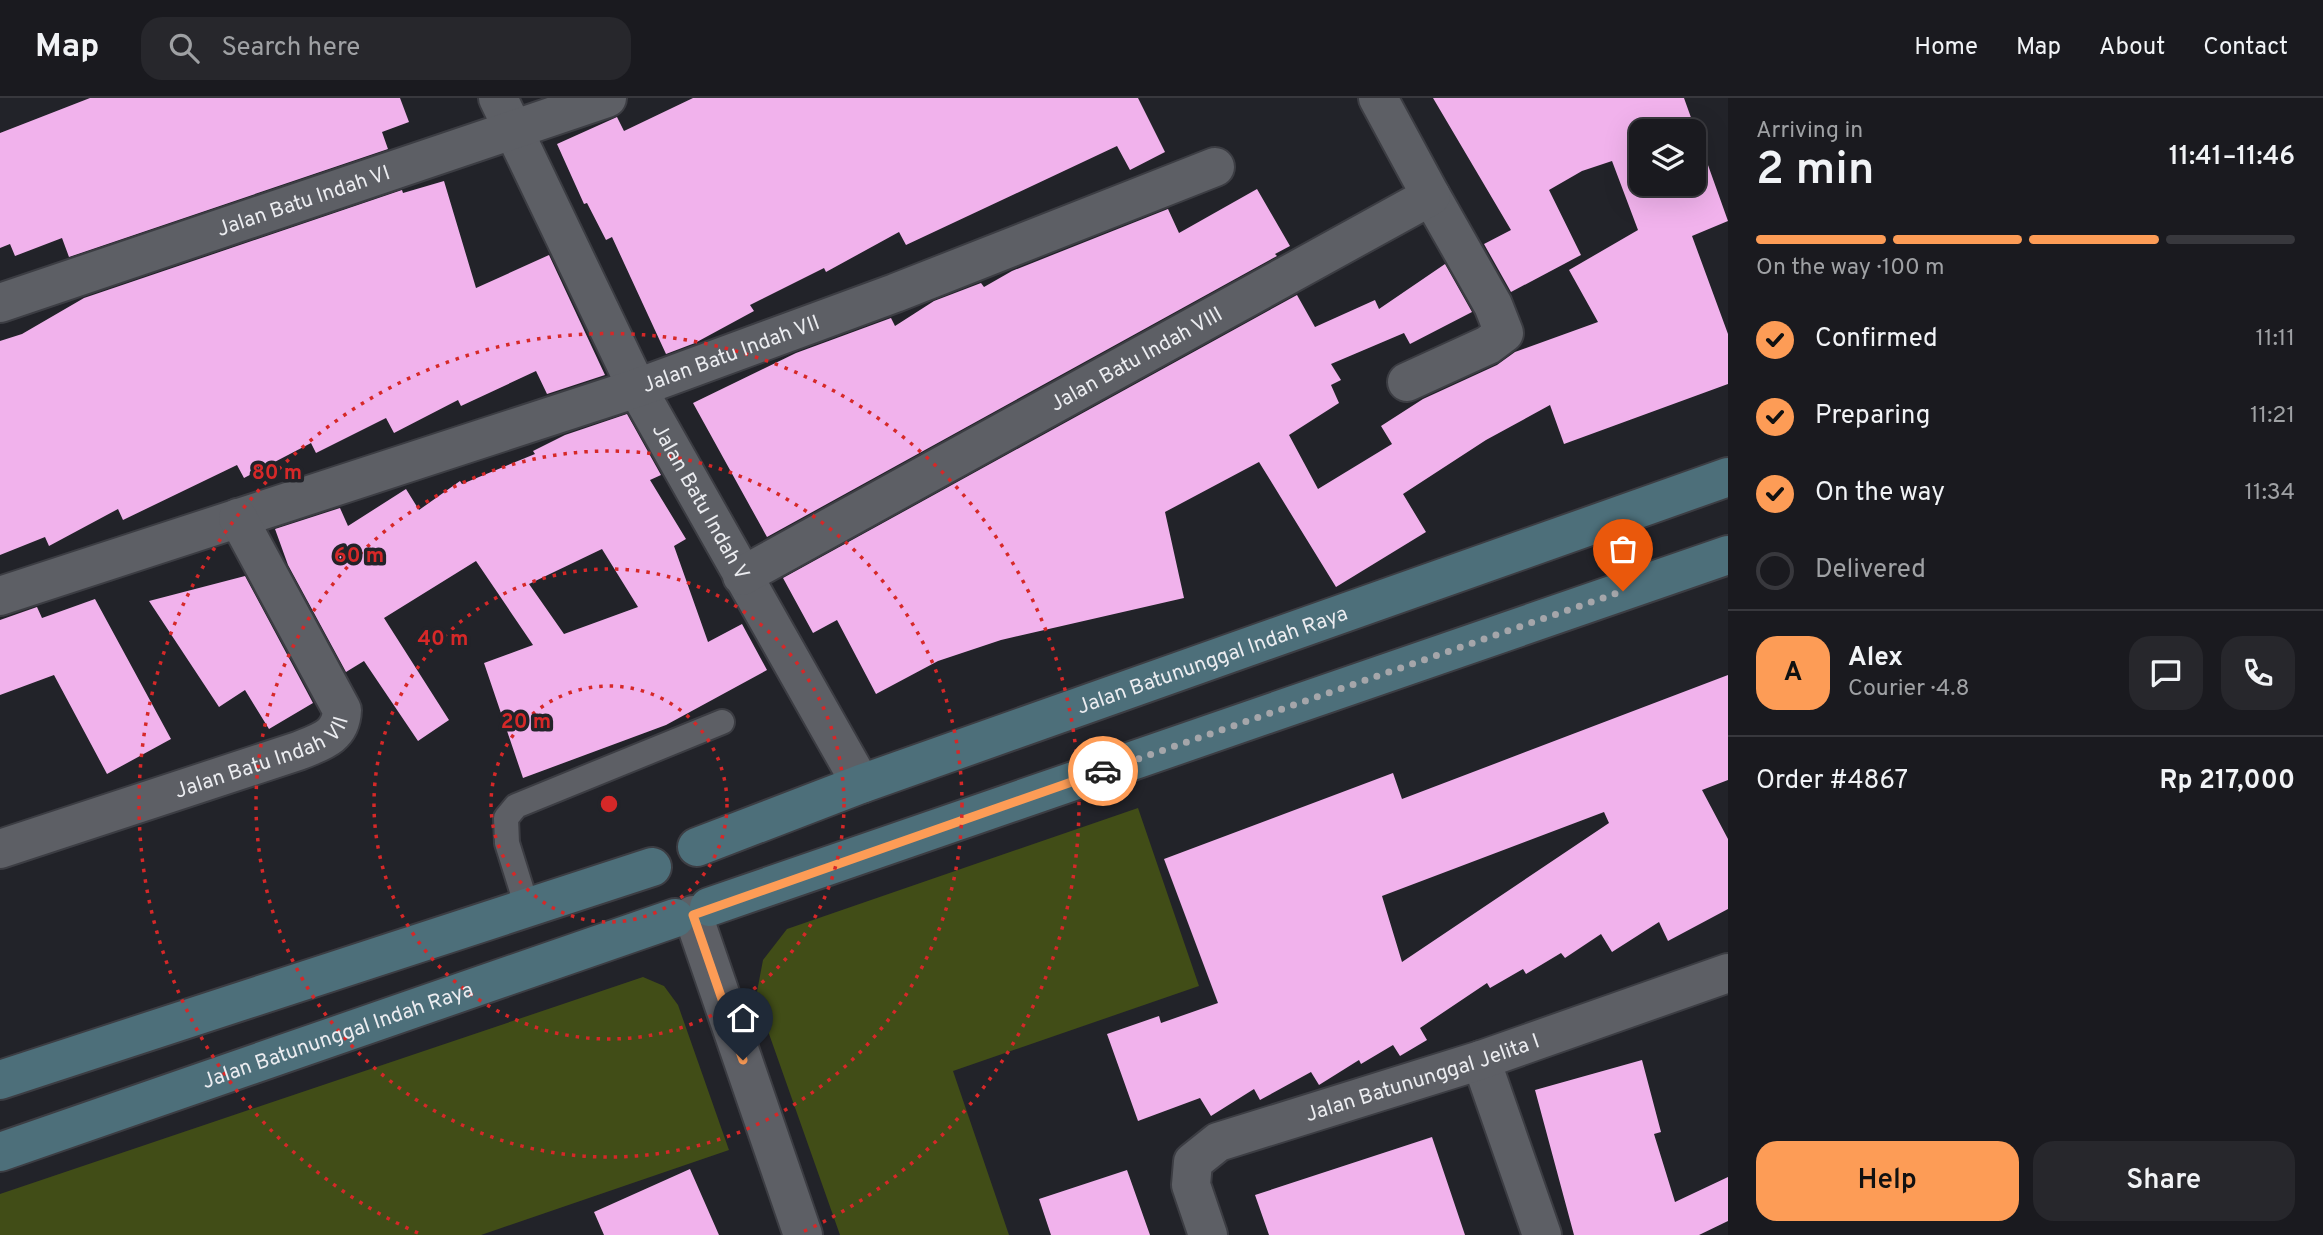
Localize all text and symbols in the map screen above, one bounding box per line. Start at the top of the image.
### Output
search box [141,17,631,80]
text: Map [35,27,99,69]
icon: search [165,29,203,67]
text: Search here [221,32,360,65]
text: Home [1914,33,1978,63]
text: Map [2016,33,2061,63]
text: About [2099,33,2165,63]
text: Contact [2203,33,2288,63]
text: Arriving in [1756,117,1863,146]
map controls [1629,119,1706,196]
button: layers [1629,119,1706,196]
text: 11:41–11:46 [2169,141,2295,174]
text: 2 min [1756,142,1875,201]
street label: Jalan Batu Indah VI [213,160,394,244]
text: On the way · 100 m [1756,254,1945,283]
street label: Jalan Batu Indah VIII [1046,302,1228,418]
street label: Jalan Batu Indah VII [639,310,824,400]
icon: check [1756,321,1794,359]
text: Confirmed [1815,323,1938,356]
text: 11:11 [2256,325,2295,354]
icon: check [1756,398,1794,436]
text: Preparing [1815,400,1930,433]
text: 11:21 [2250,402,2295,431]
street label: Jalan Batu Indah V [645,419,755,585]
text: 80 m [252,460,302,487]
icon: check [1756,475,1794,513]
text: On the way [1815,477,1945,510]
text: 11:34 [2245,479,2295,508]
pin [1593,519,1653,591]
icon: bag [1604,530,1642,568]
text: 60 m [334,543,384,570]
text: Delivered [1815,554,1926,587]
street label: Jalan Batununggal Indah Raya [1073,601,1352,722]
text: 40 m [418,626,468,653]
button: chat [2129,636,2203,710]
button: phone [2221,636,2295,710]
text: Alex [1848,642,1903,675]
text: A [1784,657,1802,690]
text: Courier · 4.8 [1848,675,1969,704]
text: 20 m [501,709,551,736]
street label: Jalan Batu Indah VII [171,714,356,806]
courier [1068,736,1138,806]
icon: car [1084,752,1122,790]
text: Order #4867 [1756,765,1908,798]
text: Rp 217,000 [2160,765,2295,798]
centre of rings [597,792,621,816]
street label: Jalan Batununggal Indah Raya [198,977,477,1096]
pin [713,988,773,1060]
icon: home [724,999,762,1037]
street label: Jalan Batununggal Jelita I [1302,1028,1543,1129]
button: Help [1756,1141,2019,1221]
button: Share [2033,1141,2295,1221]

